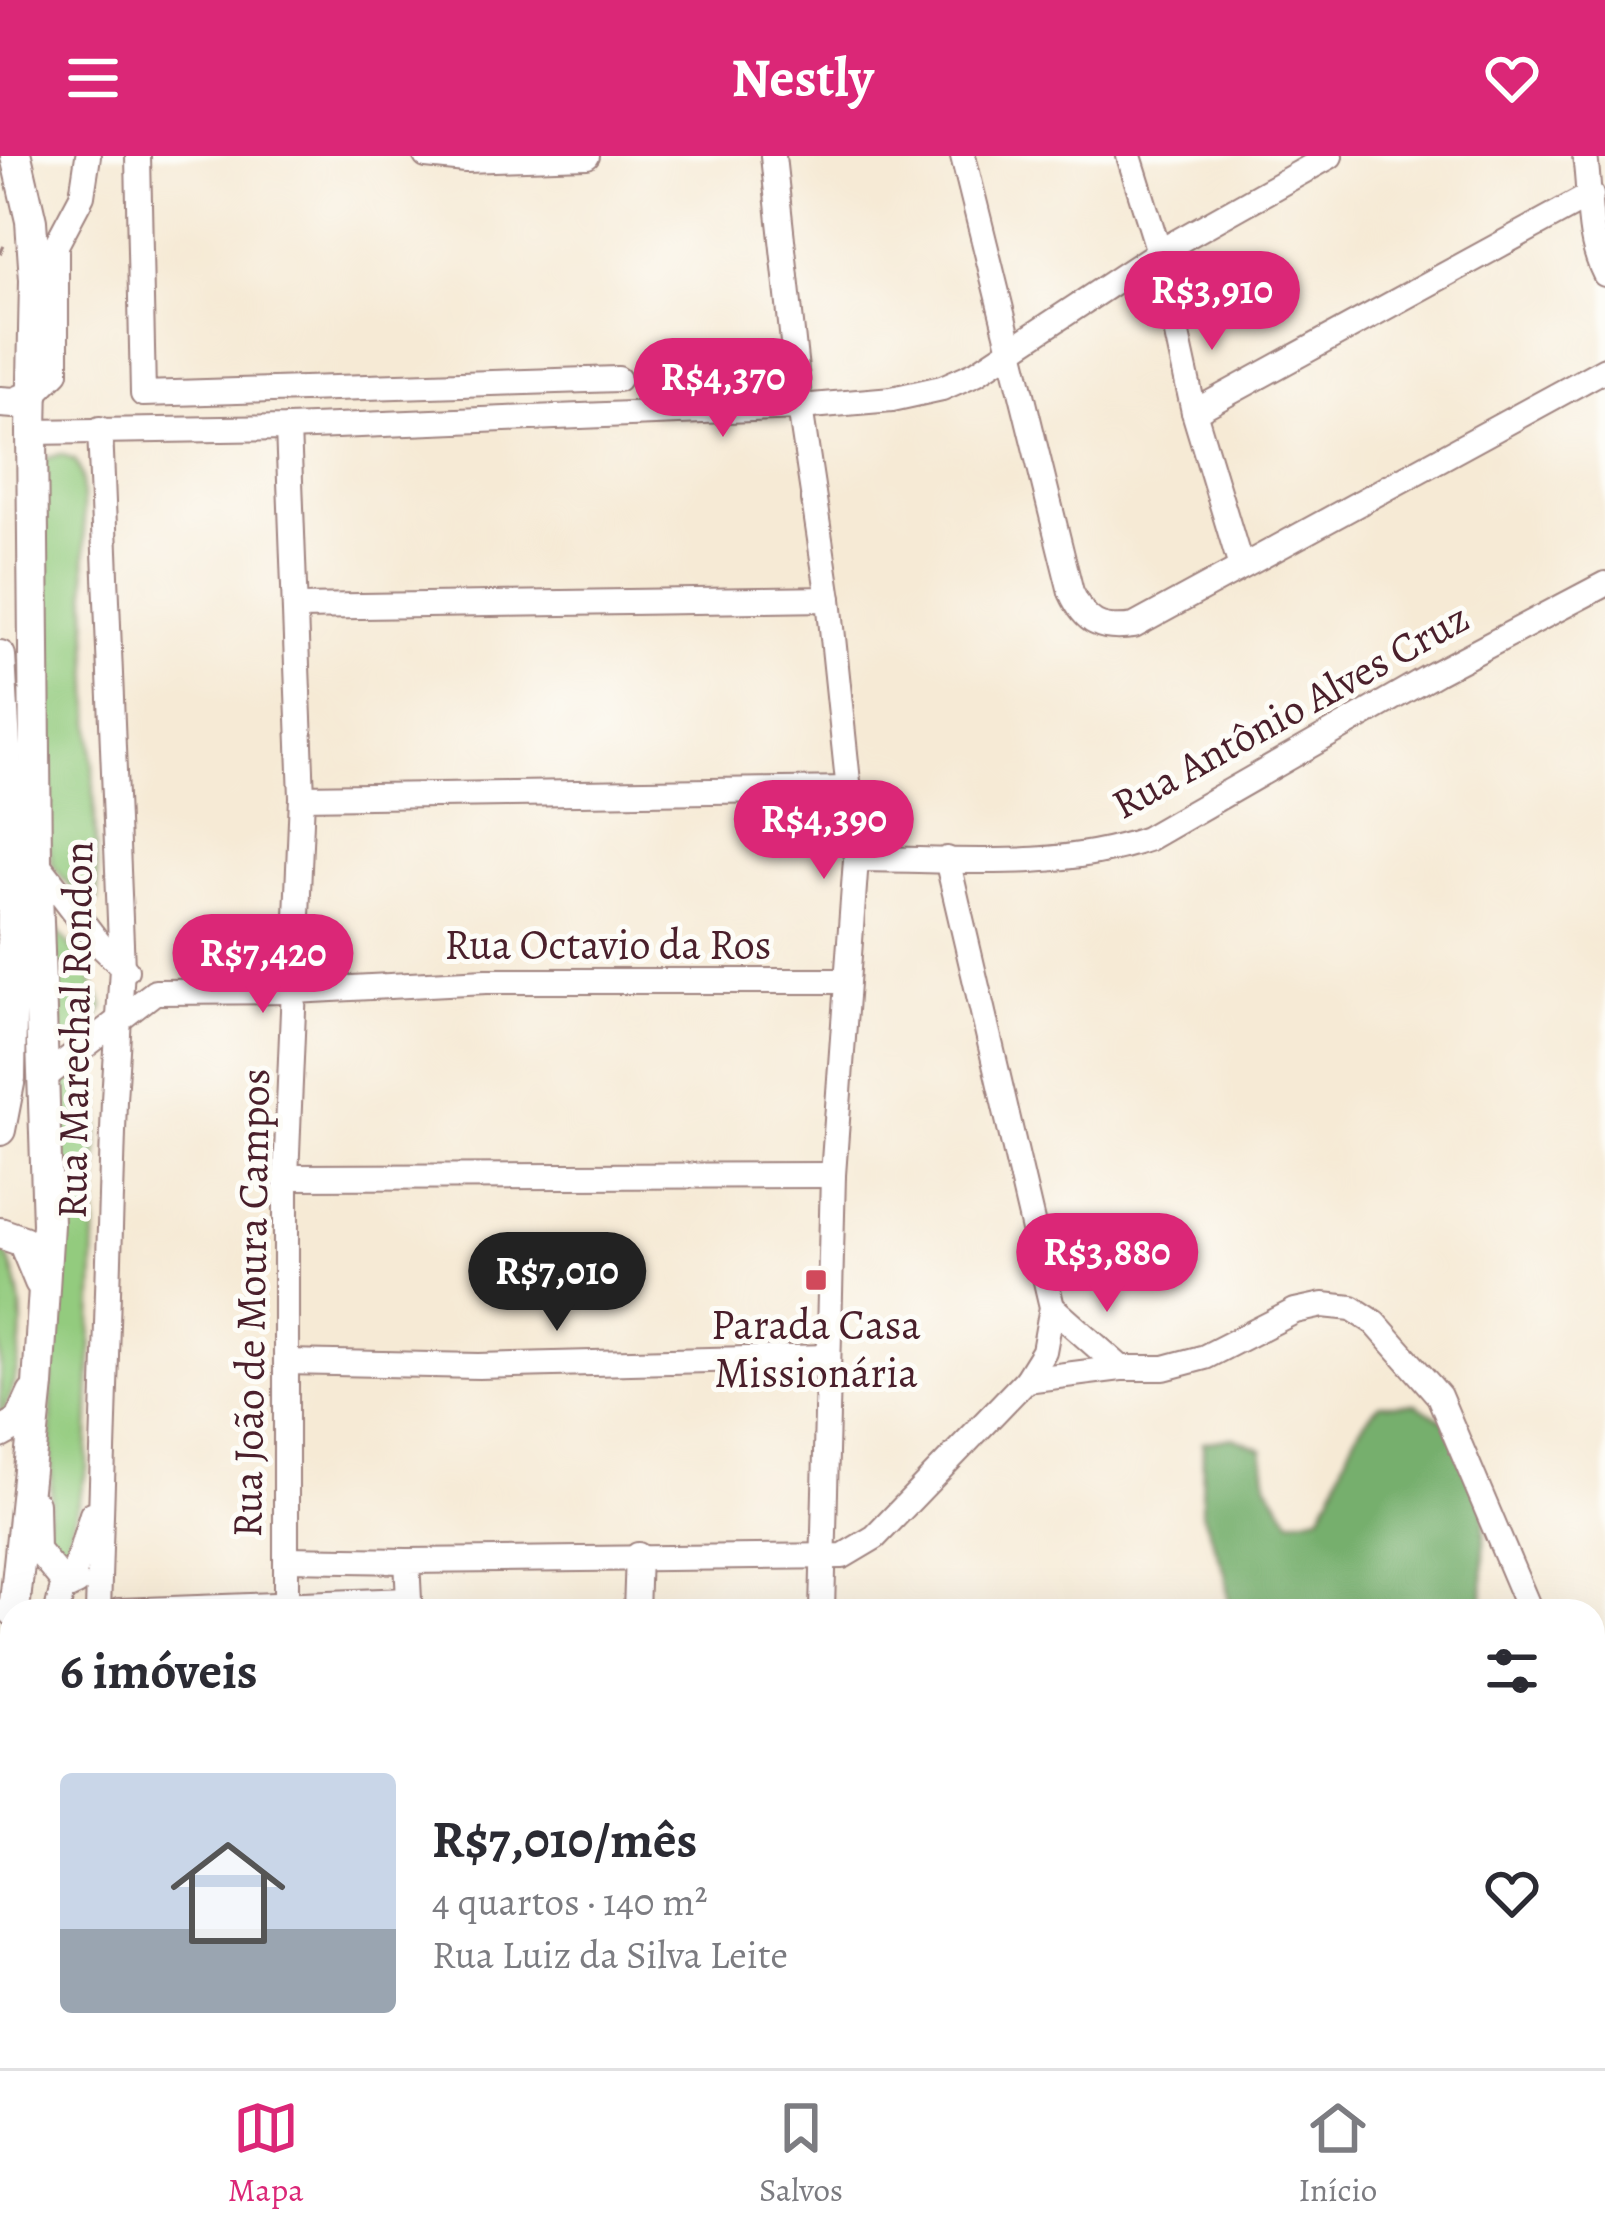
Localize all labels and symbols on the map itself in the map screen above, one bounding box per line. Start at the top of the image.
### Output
pin: R$3,910 [1101,251,1323,353]
pin: R$4,370 [612,338,834,440]
street label: Rua Antônio Alves Cruz [1101,589,1479,832]
pin: R$4,390 [713,780,935,882]
street label: Rua Marechal Rondon [43,841,106,1219]
pin: R$7,420 [152,914,374,1016]
street label: Rua Octavio da Ros [445,916,771,973]
street label: Rua João de Moura Campos [218,1068,283,1538]
pin: R$3,880 [996,1213,1218,1315]
pin: R$7,010 [446,1232,668,1334]
marker: Parada Casa Missionária [803,1267,829,1293]
place label: Parada Casa Missionária [711,1296,921,1401]

